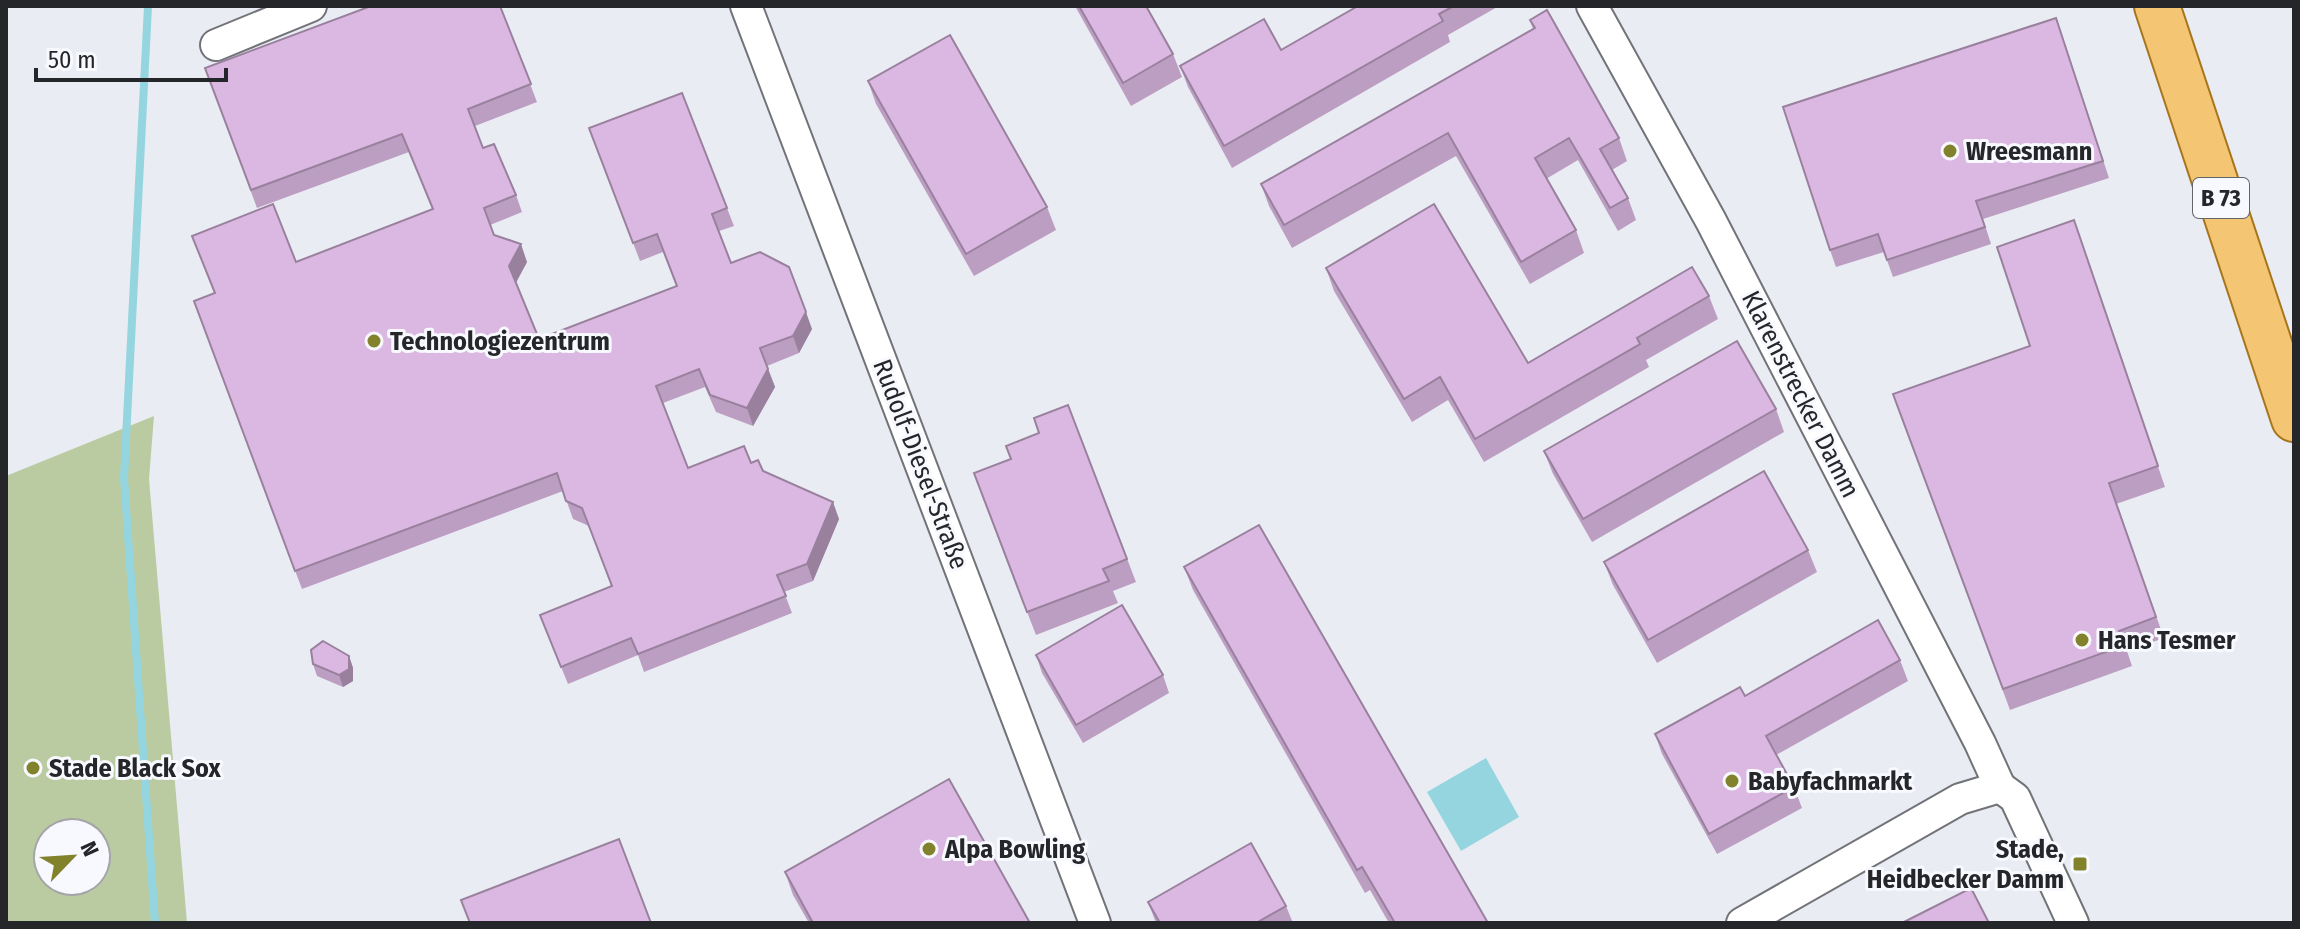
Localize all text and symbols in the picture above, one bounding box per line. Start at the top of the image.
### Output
scale bar [36,32,226,82]
text: 50 m [48,46,96,74]
place label: Wreesmann [1966,136,2093,167]
marker: Wreesmann [1941,142,1959,160]
road number: B 73 [2193,178,2249,218]
street label: Klarenstrecker Damm [1735,286,1866,503]
place label: Technologiezentrum [390,326,610,357]
marker: Technologiezentrum [365,332,383,350]
street label: Rudolf-Diesel-Straße [866,355,975,573]
place label: Hans Tesmer [2098,625,2236,656]
marker: Hans Tesmer [2073,631,2091,649]
place label: Stade Black Sox [49,753,222,784]
marker: Stade Black Sox [24,759,42,777]
place label: Babyfachmarkt [1748,766,1913,797]
marker: Babyfachmarkt [1723,772,1741,790]
north arrow [32,817,112,897]
place label: Alpa Bowling [944,834,1085,865]
place label: Stade, Heidbecker Damm [1867,834,2064,895]
text: N [75,837,105,860]
marker: Alpa Bowling [920,840,938,858]
marker: Stade, Heidbecker Damm [2071,855,2089,873]

